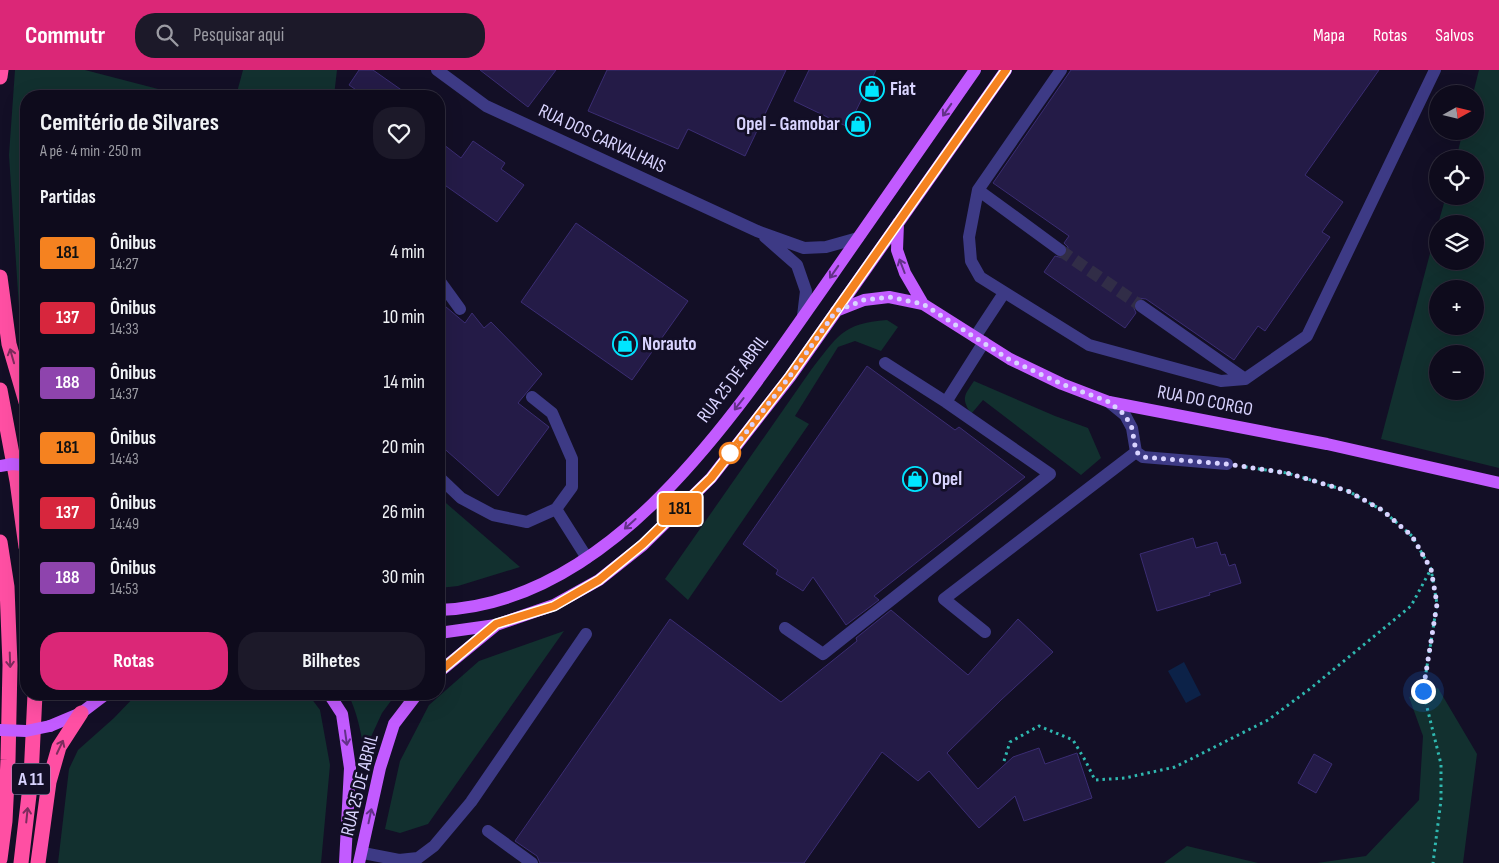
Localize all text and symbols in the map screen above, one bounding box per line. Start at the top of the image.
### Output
search box [135,13,485,58]
text: Commutr [25,21,105,50]
icon: search [153,21,181,49]
text: Pesquisar aqui [193,24,284,47]
text: Mapa [1313,25,1345,46]
text: Rotas [1373,25,1407,46]
text: Salvos [1435,25,1474,46]
shop icon: Fiat [859,76,885,102]
place label: Fiat [890,78,916,101]
north arrow [1429,85,1484,140]
map controls [1429,85,1484,400]
street label: RUA DOS CARVALHAIS [535,99,669,179]
one-way arrow [942,103,952,117]
button: heart [373,107,425,159]
text: Cemitério de Silvares [40,108,219,137]
shop icon: Opel - Gamobar [845,111,871,137]
place label: Opel - Gamobar [736,113,840,136]
text: A pé · 4 min · 250 m [40,142,141,161]
button: locate [1429,150,1484,205]
text: Partidas [40,186,96,209]
button: layers [1429,215,1484,270]
text: Ônibus [110,232,156,255]
text: 4 min [390,241,425,264]
text: 181 [56,242,79,263]
text: 14:27 [110,255,138,274]
one-way arrow [897,259,906,274]
one-way arrow [829,265,839,279]
button: + [1429,280,1484,335]
text: Ônibus [110,297,156,320]
text: 10 min [383,306,425,329]
text: 137 [56,307,79,328]
text: 14:33 [110,320,139,339]
shop icon: Norauto [612,331,638,357]
street label: RUA 25 DE ABRIL [693,331,773,427]
place label: Norauto [642,333,697,356]
button: − [1429,345,1484,400]
one-way arrow [7,348,16,364]
text: Ônibus [110,362,156,385]
text: 14 min [384,371,425,394]
text: 188 [55,372,80,393]
street label: RUA DO CORGO [1155,380,1255,422]
text: 14:37 [110,385,138,404]
one-way arrow [733,397,744,410]
text: Ônibus [110,427,156,450]
text: 20 min [382,436,425,459]
text: 181 [56,437,79,458]
unlabelled marker [719,442,741,464]
text: 14:43 [110,450,139,469]
shop icon: Opel [902,466,928,492]
place label: Opel [932,468,962,491]
text: Ônibus [110,492,156,515]
line badge: 181 [651,493,709,525]
text: 181 [669,498,691,519]
text: 26 min [382,501,425,524]
text: 137 [56,502,79,523]
text: 14:49 [110,515,139,534]
one-way arrow [624,518,637,530]
text: Ônibus [110,557,156,580]
text: 30 min [382,566,425,589]
text: 188 [55,567,80,588]
text: 14:53 [110,580,138,599]
button: Rotas [40,632,228,690]
button: Bilhetes [238,632,425,690]
one-way arrow [5,652,14,668]
your location [1411,679,1436,704]
one-way arrow [341,730,351,746]
street label: RUA 25 DE ABRIL [336,732,384,838]
one-way arrow [56,740,66,755]
road number: A 11 [12,764,50,794]
one-way arrow [22,807,32,823]
one-way arrow [366,808,376,824]

